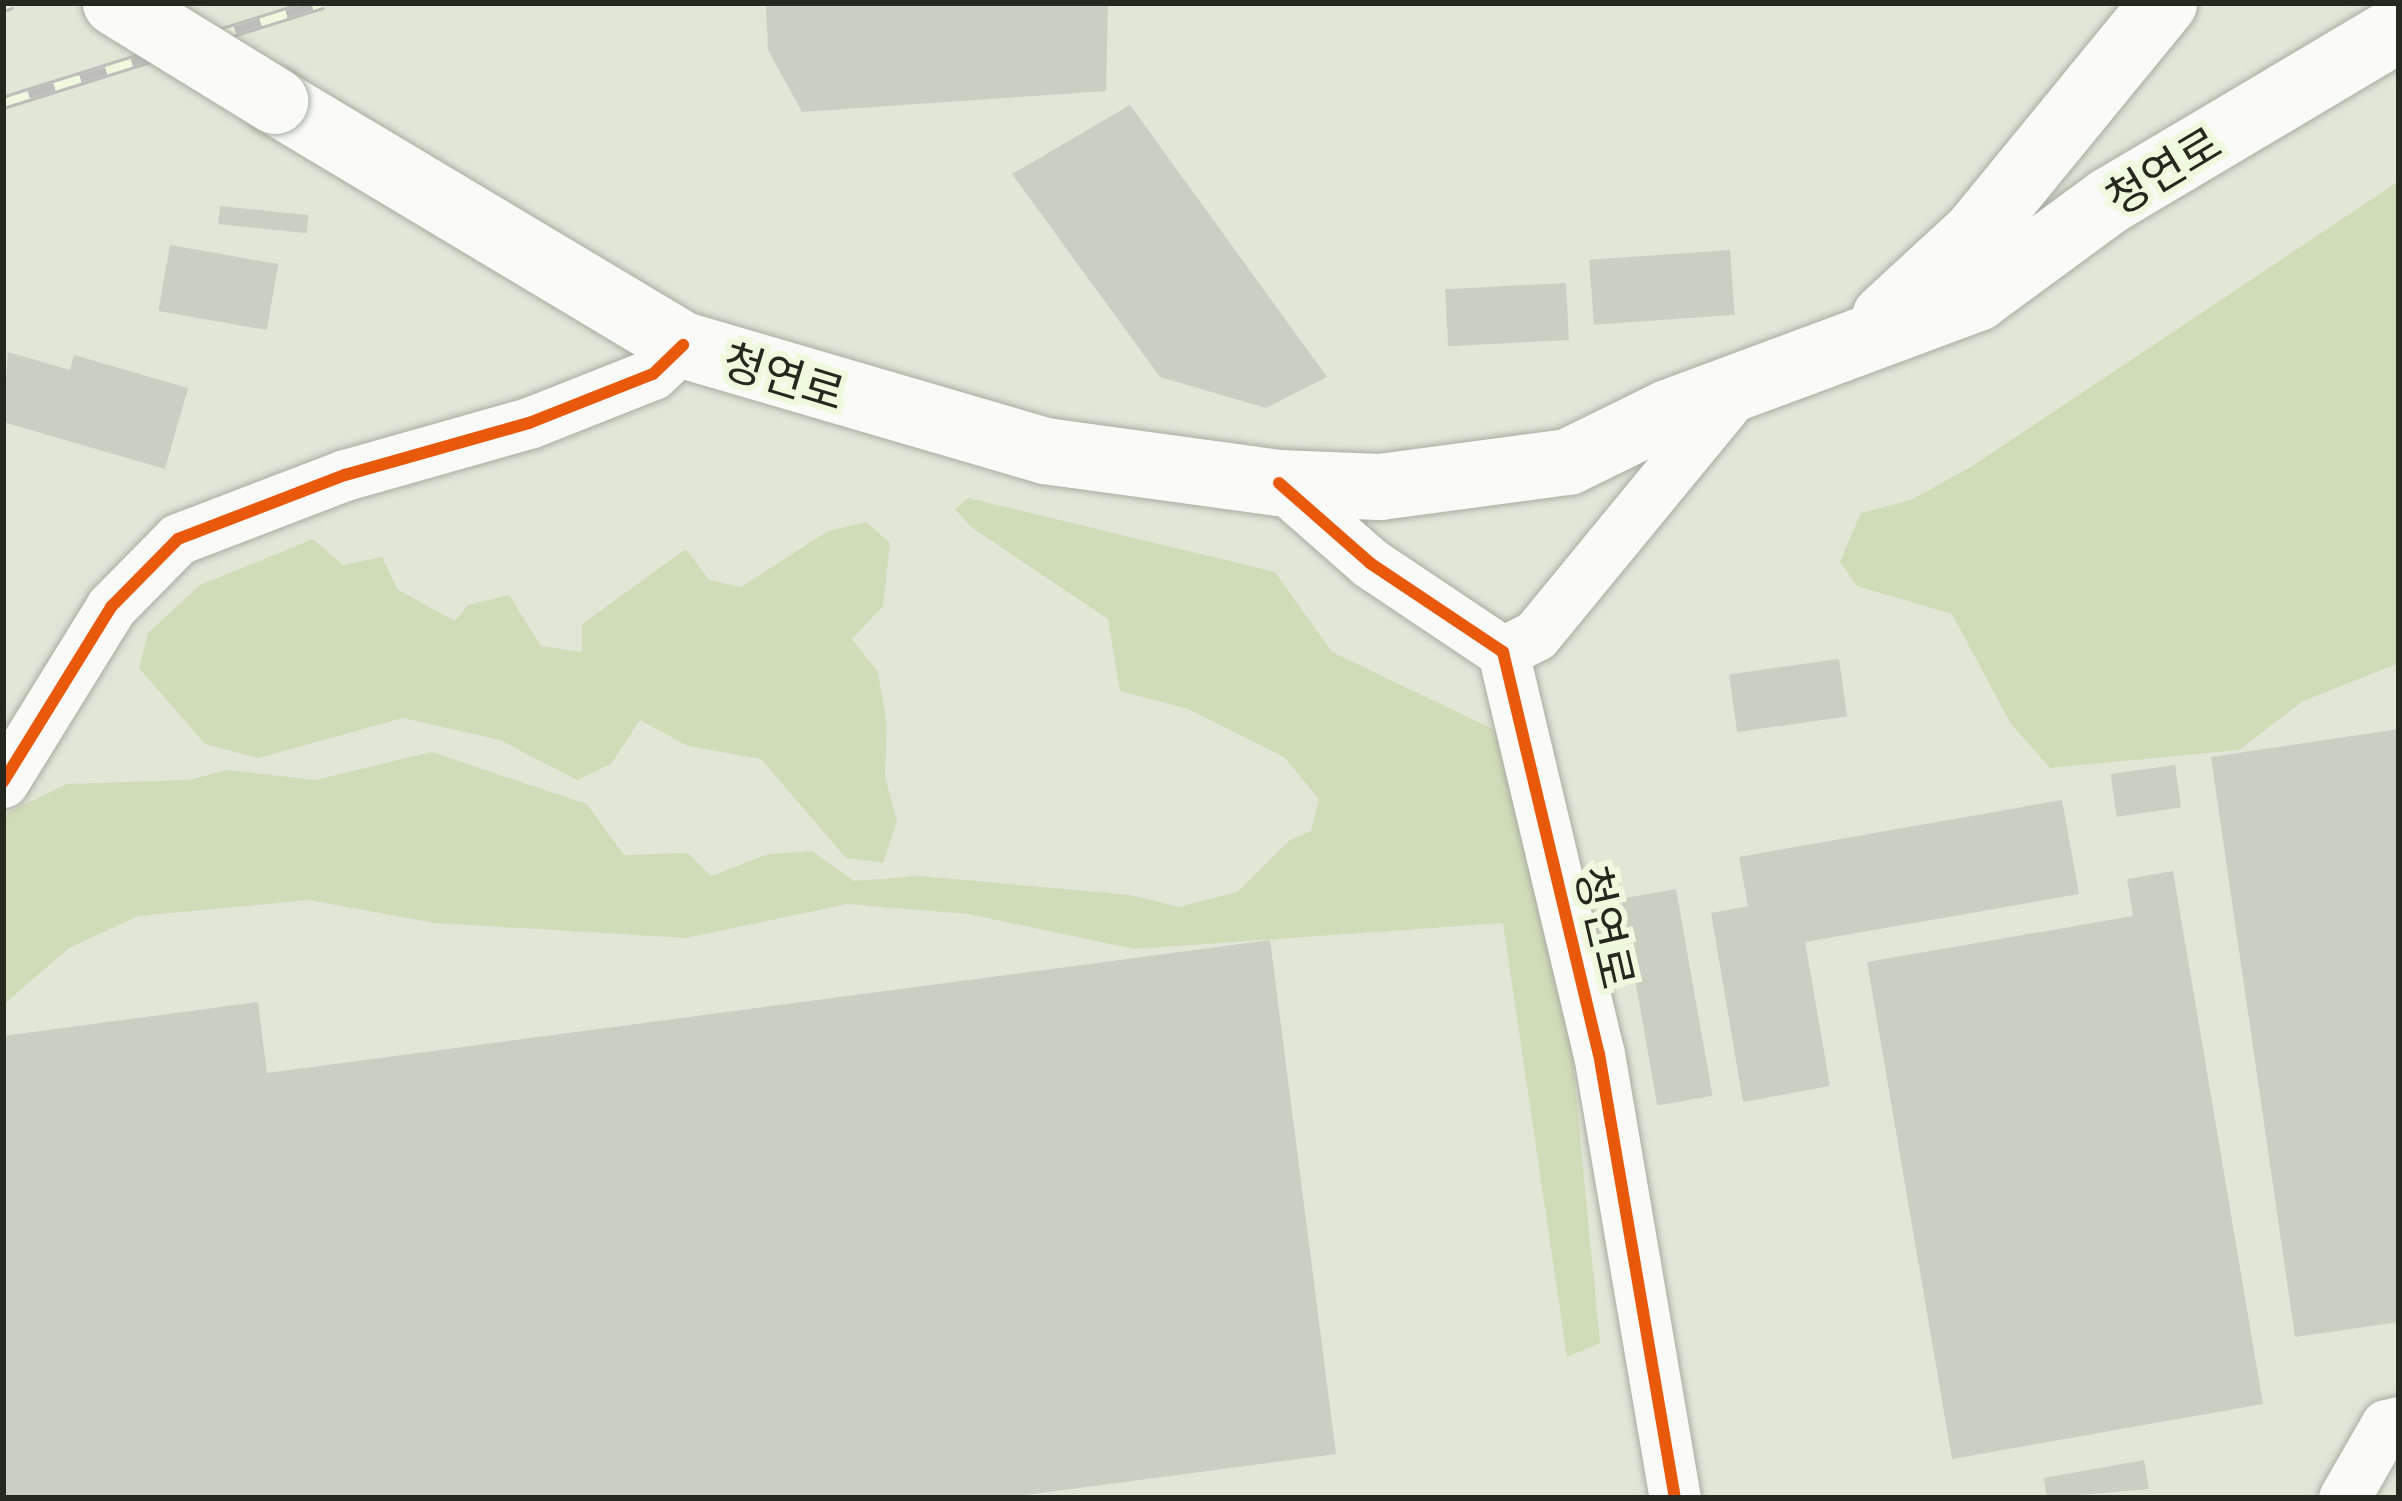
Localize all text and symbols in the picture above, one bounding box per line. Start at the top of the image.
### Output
street label: 청연로 [2096,115,2230,225]
street label: 청연로 [717,332,851,420]
street label: 청연로 [1566,860,1646,994]

